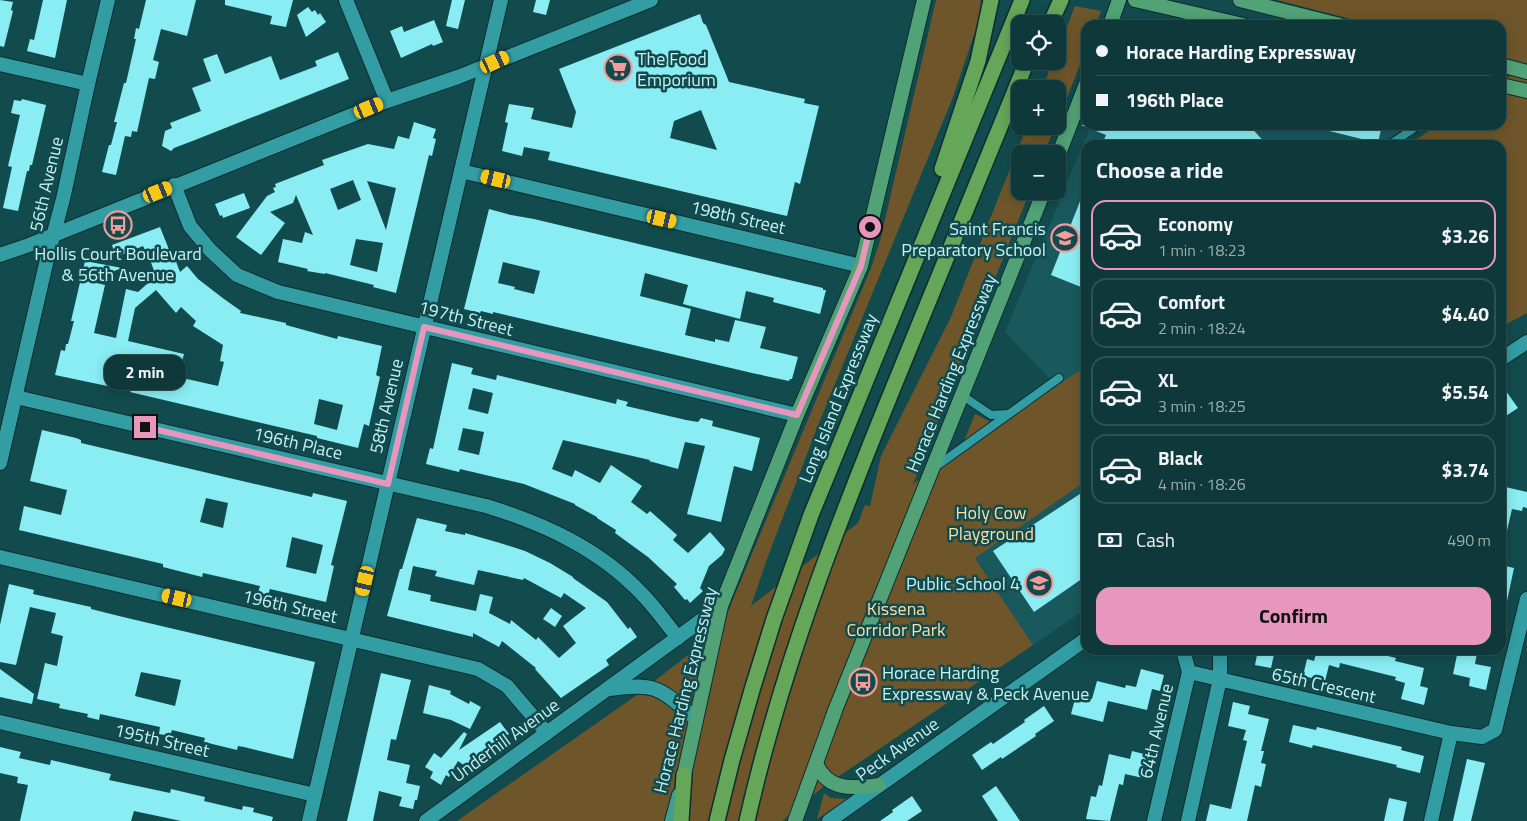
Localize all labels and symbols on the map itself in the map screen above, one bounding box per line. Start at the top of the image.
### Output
place label: The Food Emporium [637,45,716,93]
car [478,49,511,75]
supermarket icon: The Food Emporium [603,53,633,83]
car [352,95,385,121]
street label: 56th Avenue [22,134,70,234]
car [479,168,512,190]
car [141,179,174,205]
street label: 198th Street [688,193,789,241]
car [645,208,678,230]
bus stop icon: Hollis Court Boulevard & 56th Avenue [103,210,133,240]
place label: Saint Francis Preparatory School [901,215,1046,263]
route start [859,216,881,238]
school or university icon: Saint Francis Preparatory School [1050,223,1080,253]
place label: Hollis Court Boulevard & 56th Avenue [34,240,202,288]
street label: Horace Harding Expressway [899,270,1003,476]
street label: 197th Street [416,293,517,343]
street label: Long Island Expressway [792,309,884,487]
callout: 2 min [104,354,186,390]
street label: 58th Avenue [362,356,410,456]
route end [134,416,156,438]
street label: 196th Place [251,420,345,466]
park label: Holy Cow Playground [948,499,1034,547]
car [354,565,375,597]
school or university icon: Public School 4 [1024,568,1054,598]
place label: Public School 4 [906,570,1020,597]
street label: 196th Street [240,582,341,630]
street label: Horace Harding Expressway [646,584,724,796]
car [160,587,193,609]
park label: Kissena Corridor Park [846,595,946,643]
place label: Horace Harding Expressway & Peck Avenue [882,659,1089,707]
street label: 65th Crescent [1269,660,1379,710]
bus stop icon: Horace Harding Expressway & Peck Avenue [848,667,878,697]
street label: 64th Avenue [1132,681,1180,781]
street label: Underhill Avenue [445,691,565,789]
street label: Peck Avenue [850,710,944,788]
street label: 195th Street [112,716,213,764]

